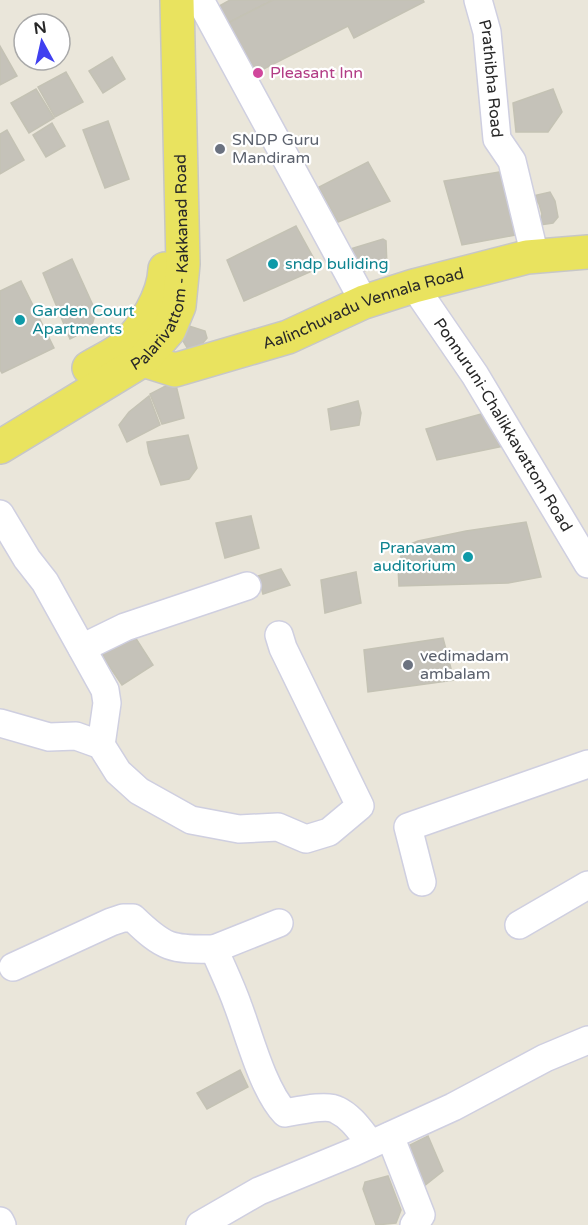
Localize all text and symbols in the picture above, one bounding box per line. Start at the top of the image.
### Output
north arrow [12,12,72,72]
text: N [32,17,48,39]
street label: Prathibha Road [474,17,507,139]
place label: Pleasant Inn [270,63,363,83]
marker: Pleasant Inn [251,66,265,80]
place label: SNDP Guru Mandiram [232,130,319,168]
marker: SNDP Guru Mandiram [213,142,227,156]
street label: Palarivattom - Kakkanad Road [127,154,193,375]
place label: sndp buliding [285,254,389,274]
marker: sndp buliding [266,257,280,271]
street label: Aalinchuvadu Vennala Road [260,264,466,354]
place label: Garden Court Apartments [32,301,135,339]
marker: Garden Court Apartments [13,313,27,327]
street label: Ponnuruni-Chalikkavattom Road [429,314,576,535]
place label: Pranavam auditorium [373,538,456,576]
marker: Pranavam auditorium [461,550,475,564]
place label: vedimadam ambalam [420,646,509,684]
marker: vedimadam ambalam [401,658,415,672]

